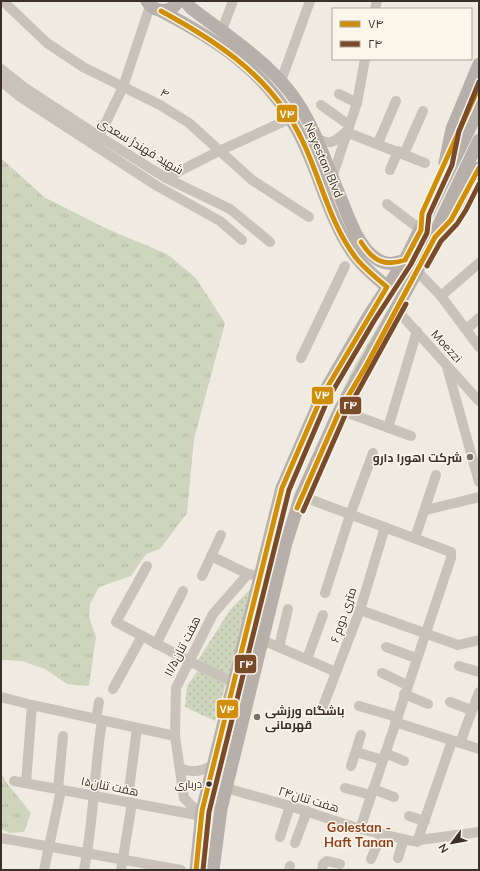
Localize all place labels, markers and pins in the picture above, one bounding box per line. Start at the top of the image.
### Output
place label: شرکت اهورا دارو [373,450,462,466]
marker: شرکت اهورا دارو [465,452,475,462]
place label: باشگاه ورزشی قهرمانی [265,703,345,733]
marker: باشگاه ورزشی قهرمانی [252,712,262,722]
place label: درباری [175,777,202,791]
marker: درباری [204,779,214,789]

